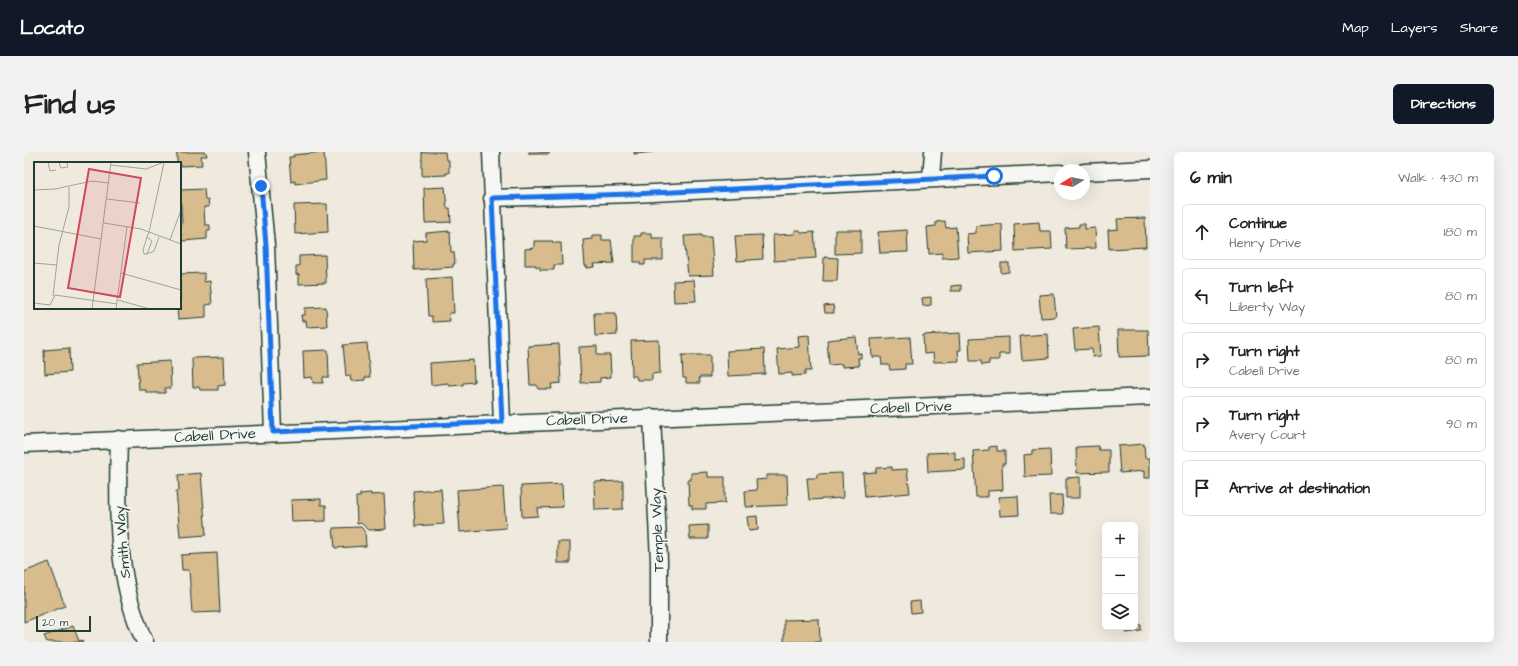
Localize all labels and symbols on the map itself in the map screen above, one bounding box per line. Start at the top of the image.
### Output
inset map [34,162,181,309]
north arrow [1054,164,1090,200]
route start [985,167,1003,185]
route end [252,177,270,195]
street label: Cabell Drive [870,396,952,419]
street label: Cabell Drive [546,408,628,431]
street label: Cabell Drive [174,423,256,448]
street label: Temple Way [646,488,670,572]
street label: Smith Way [109,505,137,579]
scale bar [36,614,91,633]

